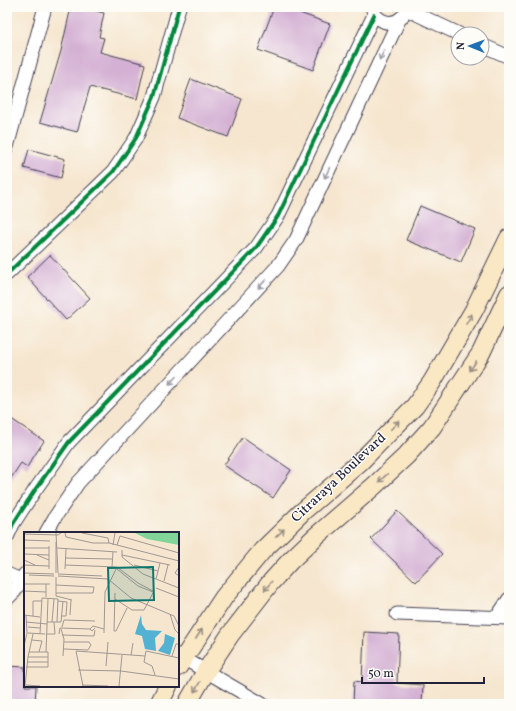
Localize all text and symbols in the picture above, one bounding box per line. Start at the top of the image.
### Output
north arrow [450,26,490,66]
text: N [454,42,469,50]
one-way arrow [378,49,385,61]
one-way arrow [323,167,330,179]
one-way arrow [257,279,266,289]
one-way arrow [465,313,473,325]
one-way arrow [469,360,477,371]
one-way arrow [169,375,178,385]
one-way arrow [391,420,400,431]
street label: Citraraya Boulevard [287,429,391,527]
one-way arrow [378,473,388,483]
one-way arrow [275,528,285,538]
inset map [24,532,179,687]
one-way arrow [264,581,272,592]
one-way arrow [195,629,203,640]
scale bar [362,659,484,685]
text: 50 m [368,666,394,682]
one-way arrow [192,681,200,693]

